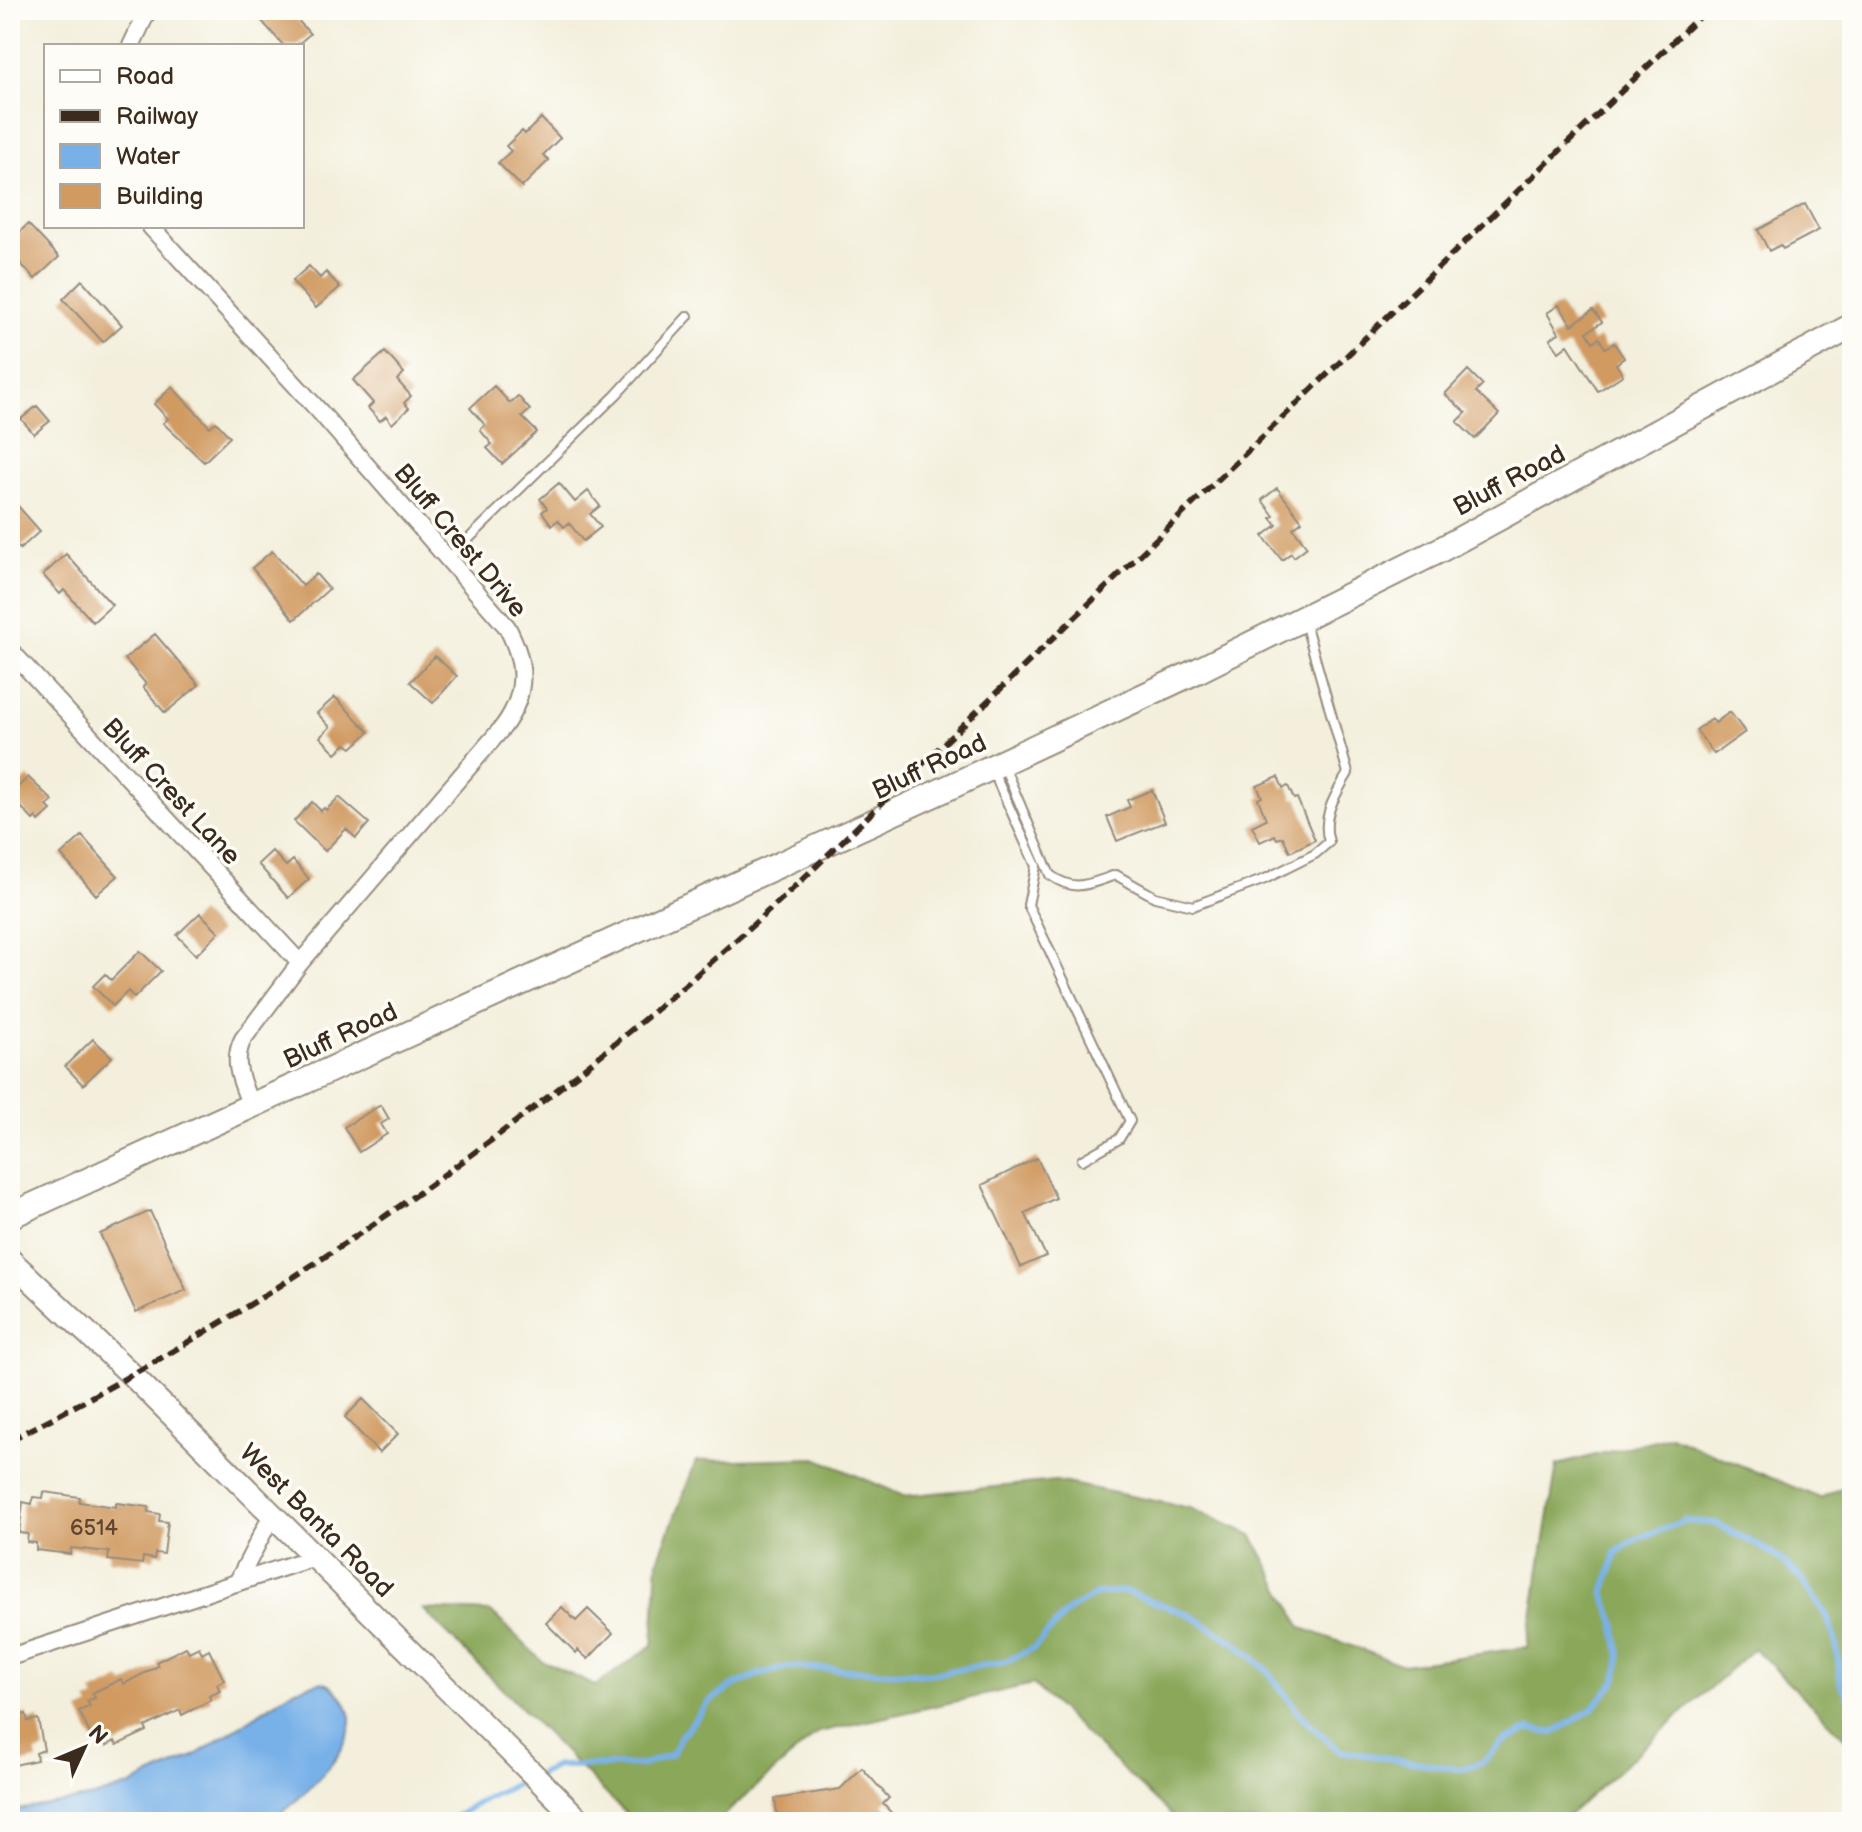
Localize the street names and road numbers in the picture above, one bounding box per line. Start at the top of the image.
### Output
street label: Bluff Road [1449,439,1571,524]
street label: Bluff Crest Drive [387,458,533,624]
street label: Bluff Crest Lane [95,712,247,872]
street label: Bluff Road [868,728,992,807]
street label: Bluff Road [279,997,403,1076]
street label: West Banta Road [233,1438,399,1604]

